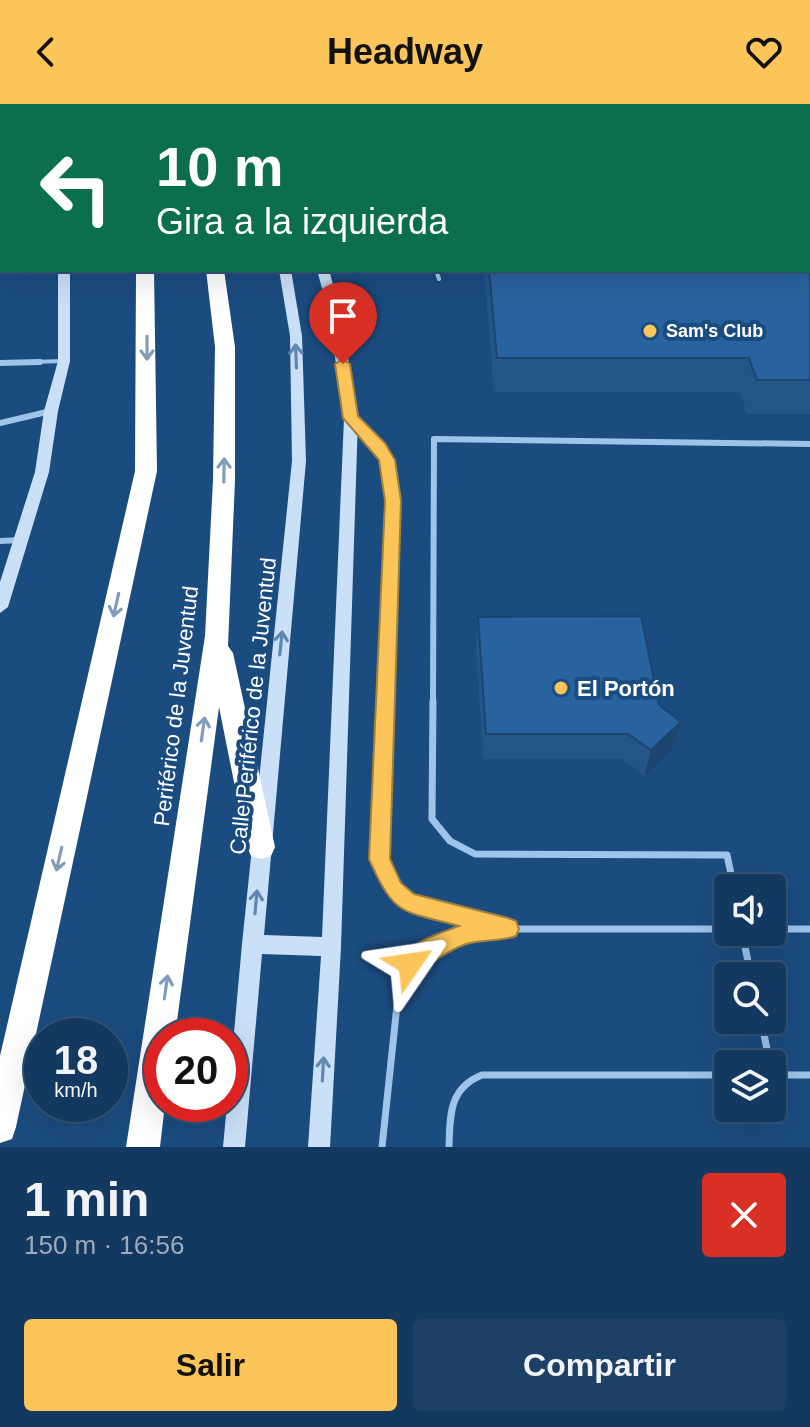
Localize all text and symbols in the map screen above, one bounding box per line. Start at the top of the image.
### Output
icon: back [24,30,68,74]
icon: heart [742,30,786,74]
text: Headway [327,31,483,72]
text: 10 m [156,135,284,198]
icon: left [24,136,128,240]
text: Gira a la izquierda [156,201,448,242]
pin [309,282,377,364]
icon: arrive [321,294,365,338]
place label: Sam's Club [666,321,763,341]
marker: Sam's Club [641,322,659,340]
one-way arrow [139,334,155,361]
one-way arrow [289,343,304,370]
one-way arrow [216,457,232,484]
street label: Calle Periférico de la Juventud [225,556,281,856]
street label: Periférico de la Juventud [149,584,203,828]
one-way arrow [108,591,123,617]
one-way arrow [274,630,289,657]
place label: El Portón [577,676,675,701]
marker: El Portón [552,679,570,697]
one-way arrow [196,717,211,742]
one-way arrow [51,845,66,871]
map controls [714,874,786,1122]
button: sound [714,874,786,946]
one-way arrow [248,889,263,916]
position arrow [368,922,452,1006]
button: search [714,962,786,1034]
one-way arrow [159,975,174,1000]
speed limit sign: 20 [144,1018,248,1122]
text: 18 [54,1038,98,1082]
button: layers [714,1050,786,1122]
one-way arrow [316,1056,331,1083]
text: km/h [54,1079,98,1101]
text: 1 min [24,1173,149,1226]
button: close [702,1173,786,1257]
text: 150 m · 16:56 [24,1230,184,1260]
button: Salir [24,1319,397,1411]
button: Compartir [413,1319,786,1411]

